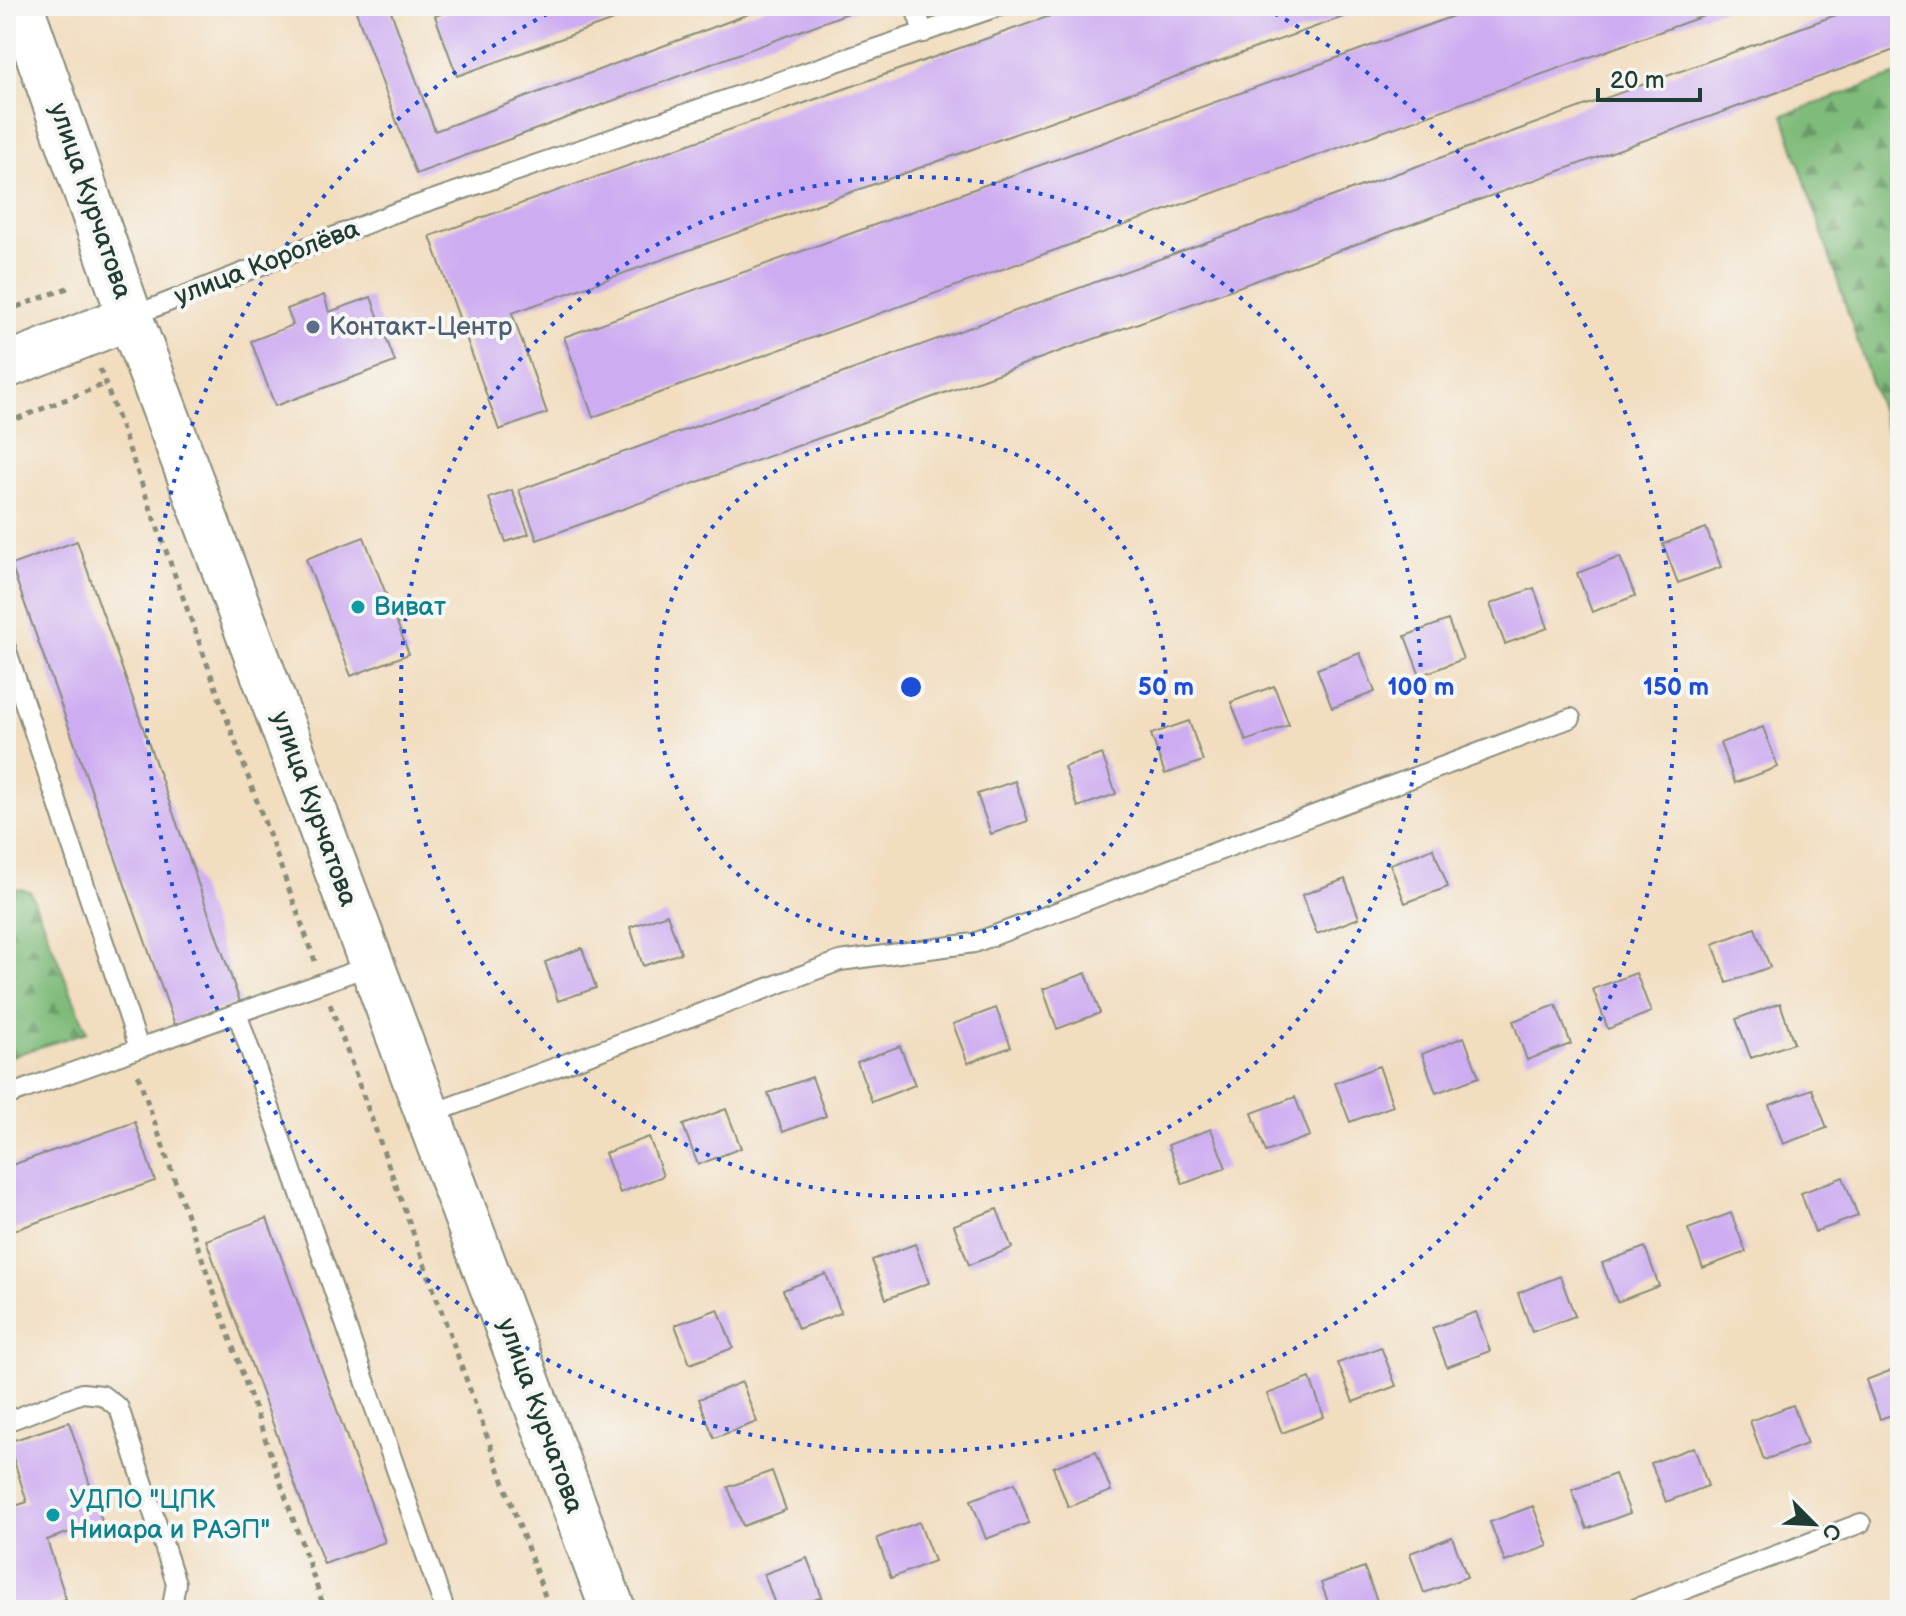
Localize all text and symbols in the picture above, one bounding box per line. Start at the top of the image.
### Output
scale bar [1598,52,1700,102]
text: 20 m [1610,66,1665,95]
street label: улица Курчатова [42,99,138,303]
street label: улица Королёва [170,214,364,312]
place label: Контакт-Центр [329,312,513,343]
marker: Контакт-Центр [304,318,322,336]
place label: Виват [374,592,446,623]
marker: Виват [349,598,367,616]
centre of rings [897,673,925,701]
text: 50 m [1138,673,1194,702]
text: 100 m [1388,673,1454,702]
text: 150 m [1643,673,1709,702]
street label: улица Курчатова [264,707,364,911]
street label: улица Курчатова [490,1314,590,1518]
north arrow [1774,1484,1854,1564]
place label: УДПО "ЦПК Нииара и РАЭП" [69,1485,270,1546]
marker: УДПО "ЦПК Нииара и РАЭП" [44,1506,62,1524]
text: С [1815,1519,1846,1544]

